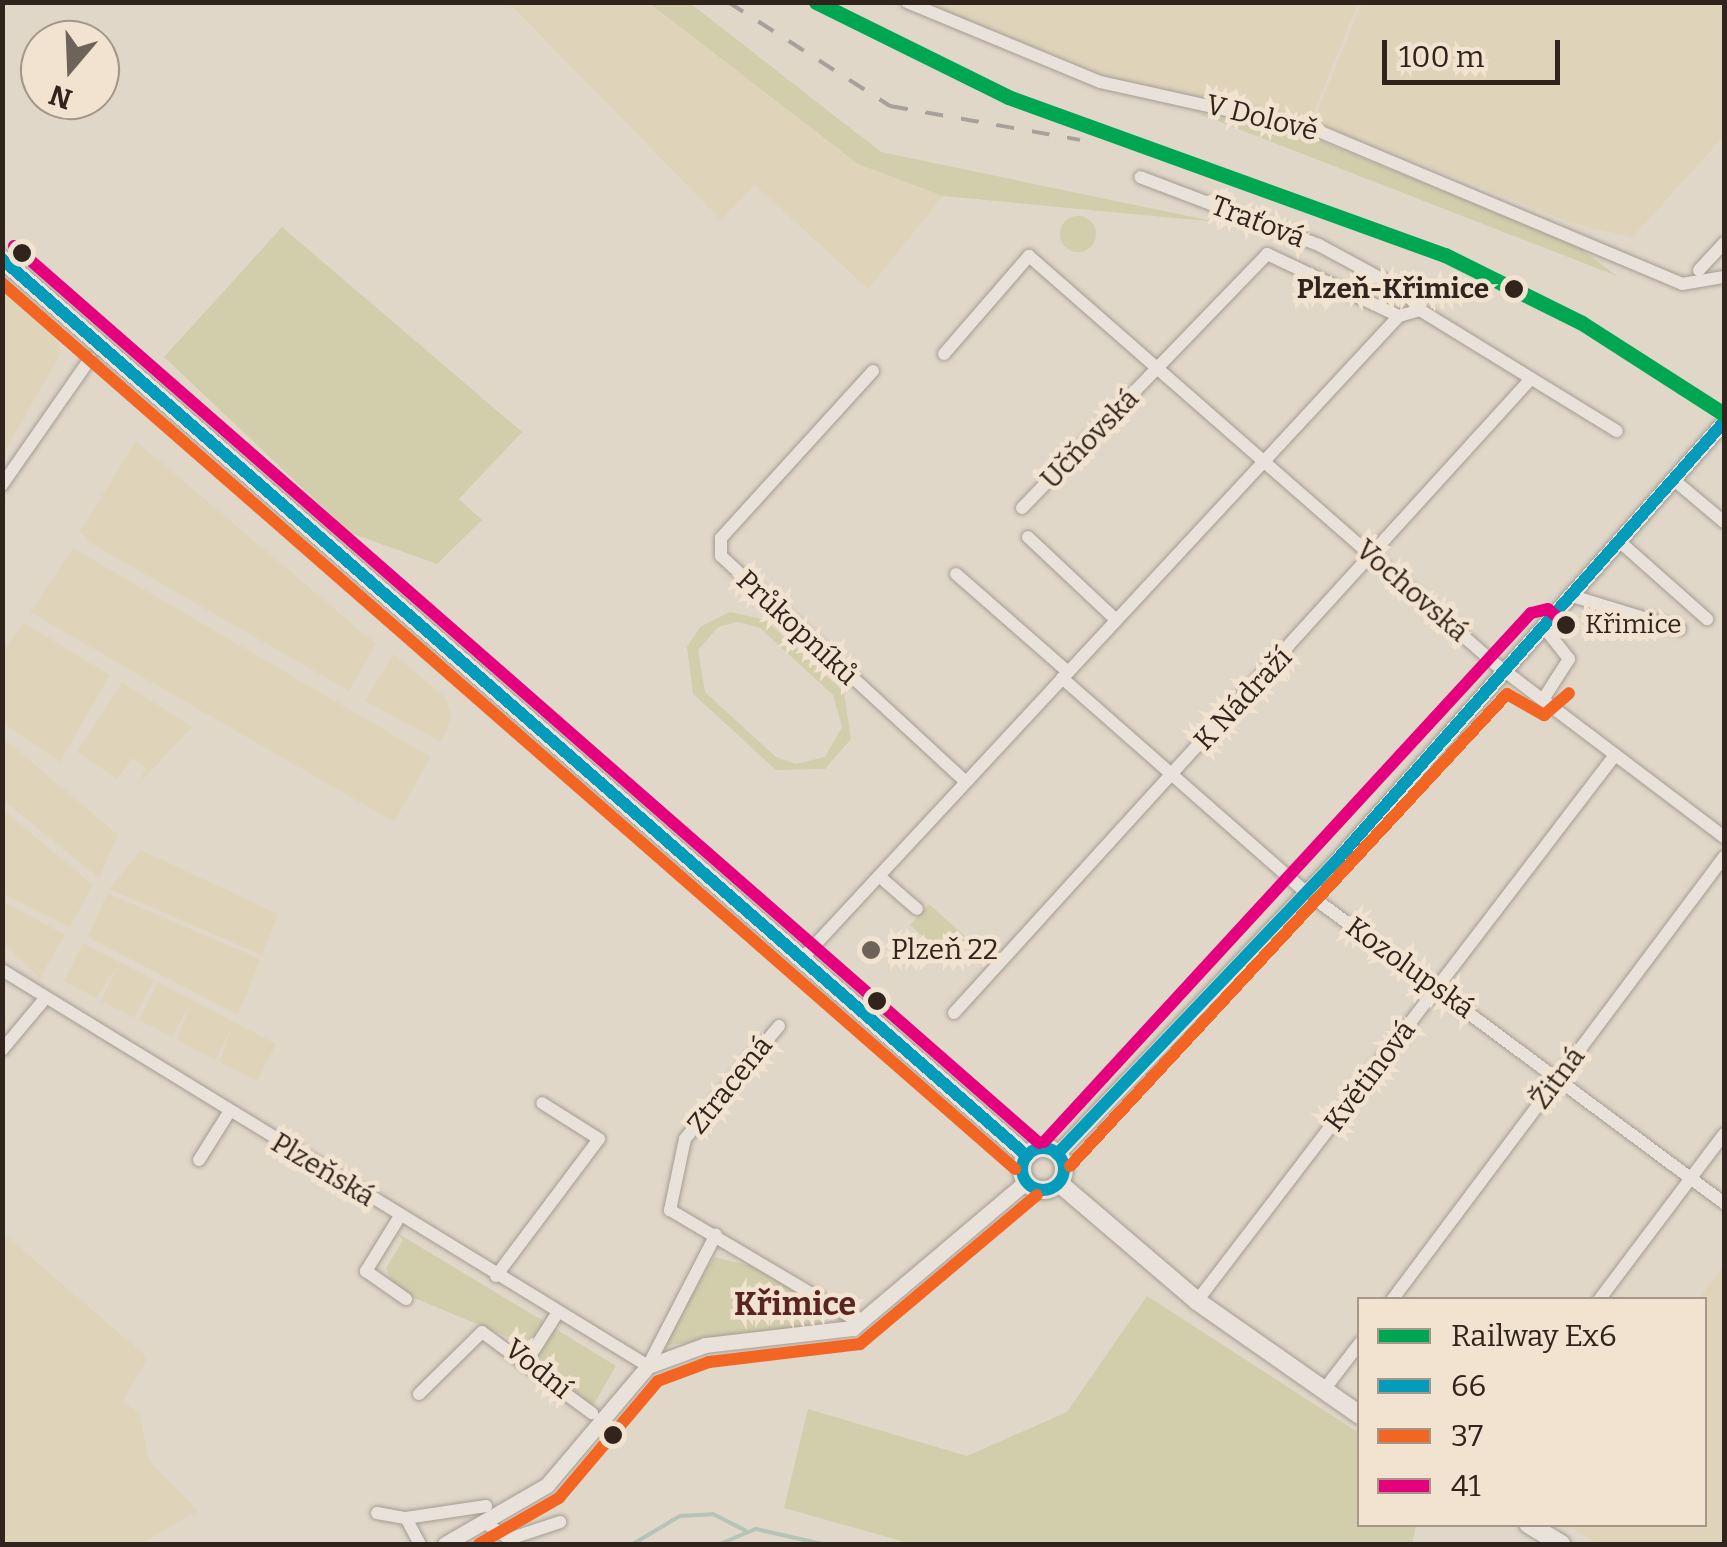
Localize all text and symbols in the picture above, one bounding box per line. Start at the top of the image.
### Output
north arrow [20,20,120,120]
scale bar [1387,20,1564,82]
text: 100 m [1399,39,1484,75]
text: N [45,78,76,116]
street label: V Dolově [1203,88,1321,148]
street label: Traťová [1207,189,1309,255]
unlabelled marker [12,243,32,263]
place label: Plzeň-Křimice [1297,272,1489,306]
marker: Plzeň-Křimice [1498,273,1530,305]
street label: Učňovská [1034,382,1146,496]
street label: Vochovská [1349,533,1475,649]
street label: Průkopníků [730,564,864,692]
place label: Křimice [1585,609,1682,641]
marker: Křimice [1556,615,1576,635]
street label: K Nádraží [1187,641,1299,757]
street label: Kozolupská [1339,910,1481,1026]
place label: Plzeň 22 [891,933,998,967]
marker: Plzeň 22 [860,939,882,961]
unlabelled marker [867,991,887,1011]
street label: Květinová [1318,1014,1422,1138]
street label: Ztracená [680,1029,780,1141]
street label: Žitná [1524,1041,1592,1115]
street label: Plzeňská [265,1126,381,1214]
district label: Křimice [734,1285,856,1323]
legend [1357,1297,1707,1527]
text: Railway Ex6 [1451,1318,1617,1354]
street label: Vodní [498,1332,578,1406]
text: 66 [1451,1368,1486,1404]
text: 37 [1451,1418,1483,1454]
unlabelled marker [603,1425,623,1445]
text: 41 [1451,1468,1481,1504]

